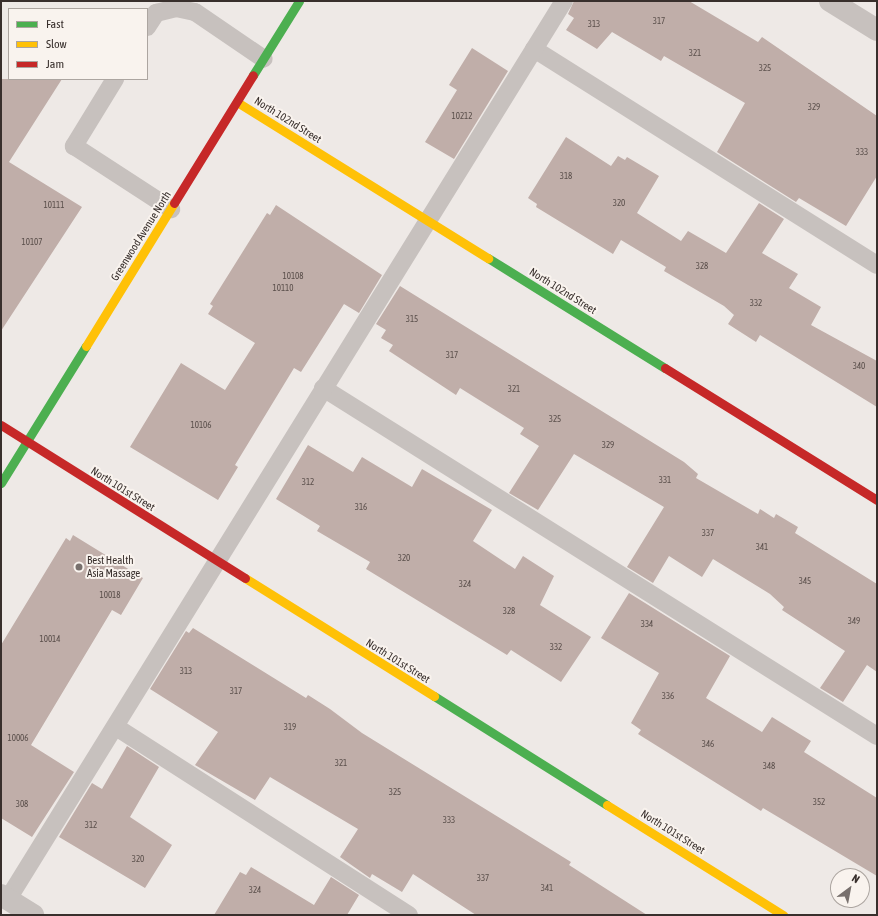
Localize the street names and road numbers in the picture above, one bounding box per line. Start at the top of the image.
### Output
street label: North 102nd Street [252,94,324,146]
street label: Greenwood Avenue North [108,189,174,283]
street label: North 102nd Street [527,265,599,317]
street label: North 101st Street [89,464,157,514]
street label: North 101st Street [364,636,432,686]
street label: North 101st Street [639,807,707,857]

